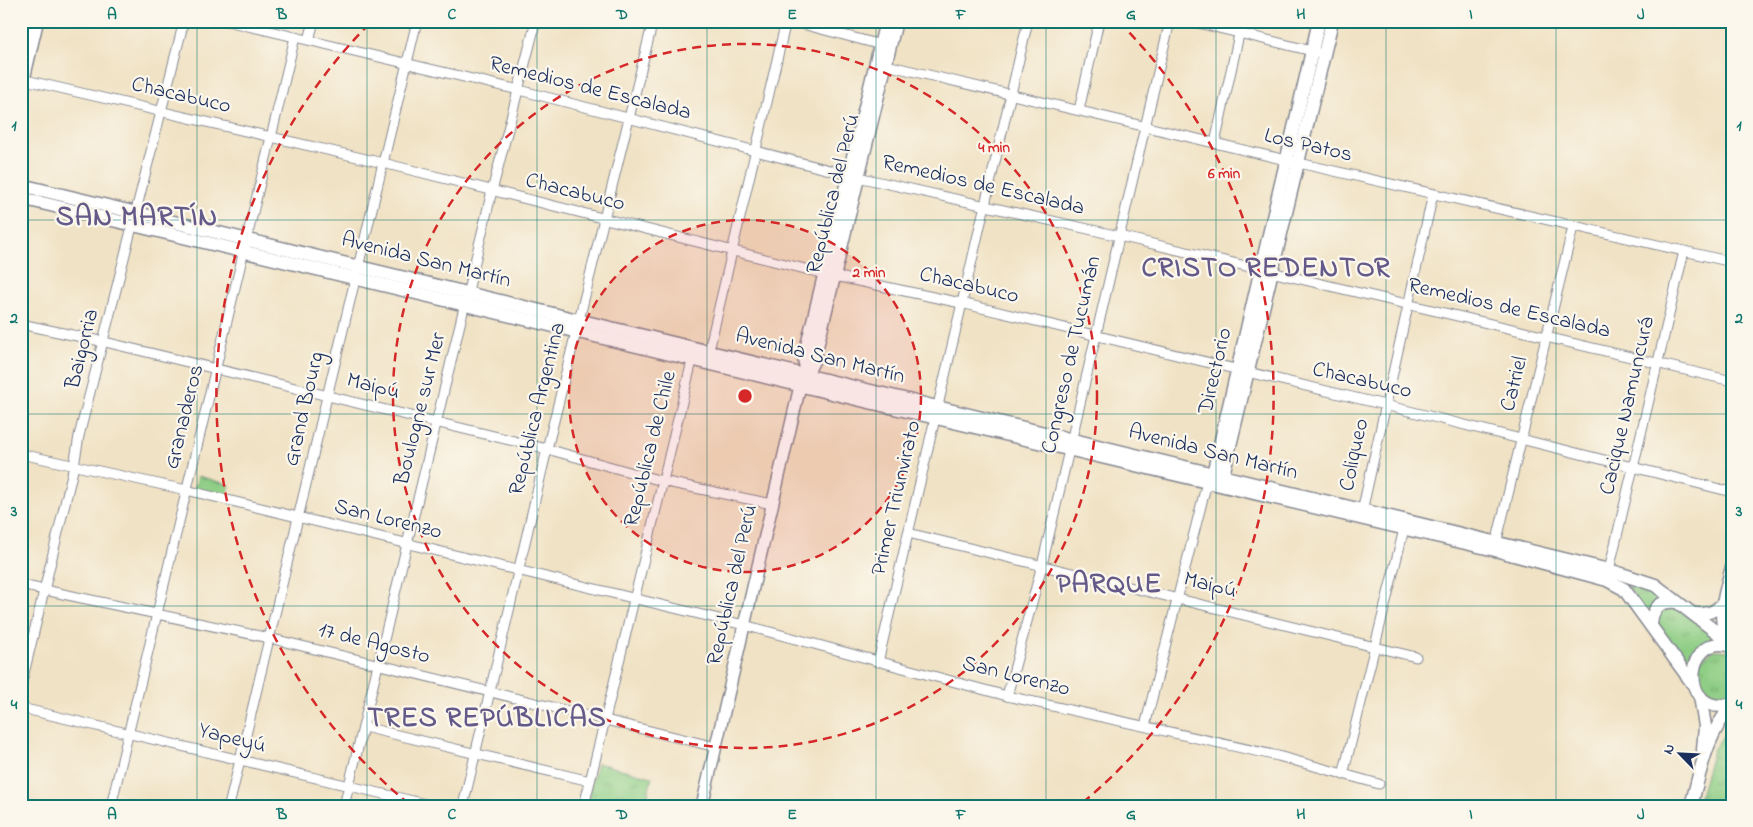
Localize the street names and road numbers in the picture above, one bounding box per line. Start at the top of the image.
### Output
street label: Remedios de Escalada [486,48,694,130]
street label: Chacabuco [128,69,234,123]
street label: República del Perú [799,110,869,278]
street label: Los Patos [1261,120,1355,172]
street label: Remedios de Escalada [878,147,1088,225]
street label: Chacabuco [522,165,628,221]
street label: Avenida San Martín [338,224,514,298]
street label: Congreso de Tucumán [1034,253,1111,457]
street label: Chacabuco [916,259,1022,313]
street label: Remedios de Escalada [1404,270,1614,348]
street label: Baigorria [57,306,109,394]
street label: Cacique Namuncurá [1592,314,1664,498]
street label: República Argentina [501,319,576,499]
street label: Avenida San Martín [732,320,908,394]
street label: Directorio [1190,325,1241,418]
street label: Boulogne sur Mer [386,329,456,490]
street label: Grand Bourg [276,348,335,470]
street label: Catriel [1493,353,1537,415]
street label: Chacabuco [1309,354,1415,408]
street label: Granaderos [157,361,213,473]
street label: Maipú [343,365,403,409]
street label: República de Chile [616,367,686,531]
street label: Avenida San Martín [1125,416,1301,490]
street label: Coliqueo [1332,416,1378,494]
street label: Primer Triunvirato [864,417,930,579]
street label: San Lorenzo [331,491,445,549]
street label: República del Perú [699,501,767,669]
street label: Maipú [1180,564,1240,608]
street label: 17 de Agosto [314,615,433,674]
street label: San Lorenzo [959,648,1073,706]
street label: Yapeyú [195,715,269,764]

